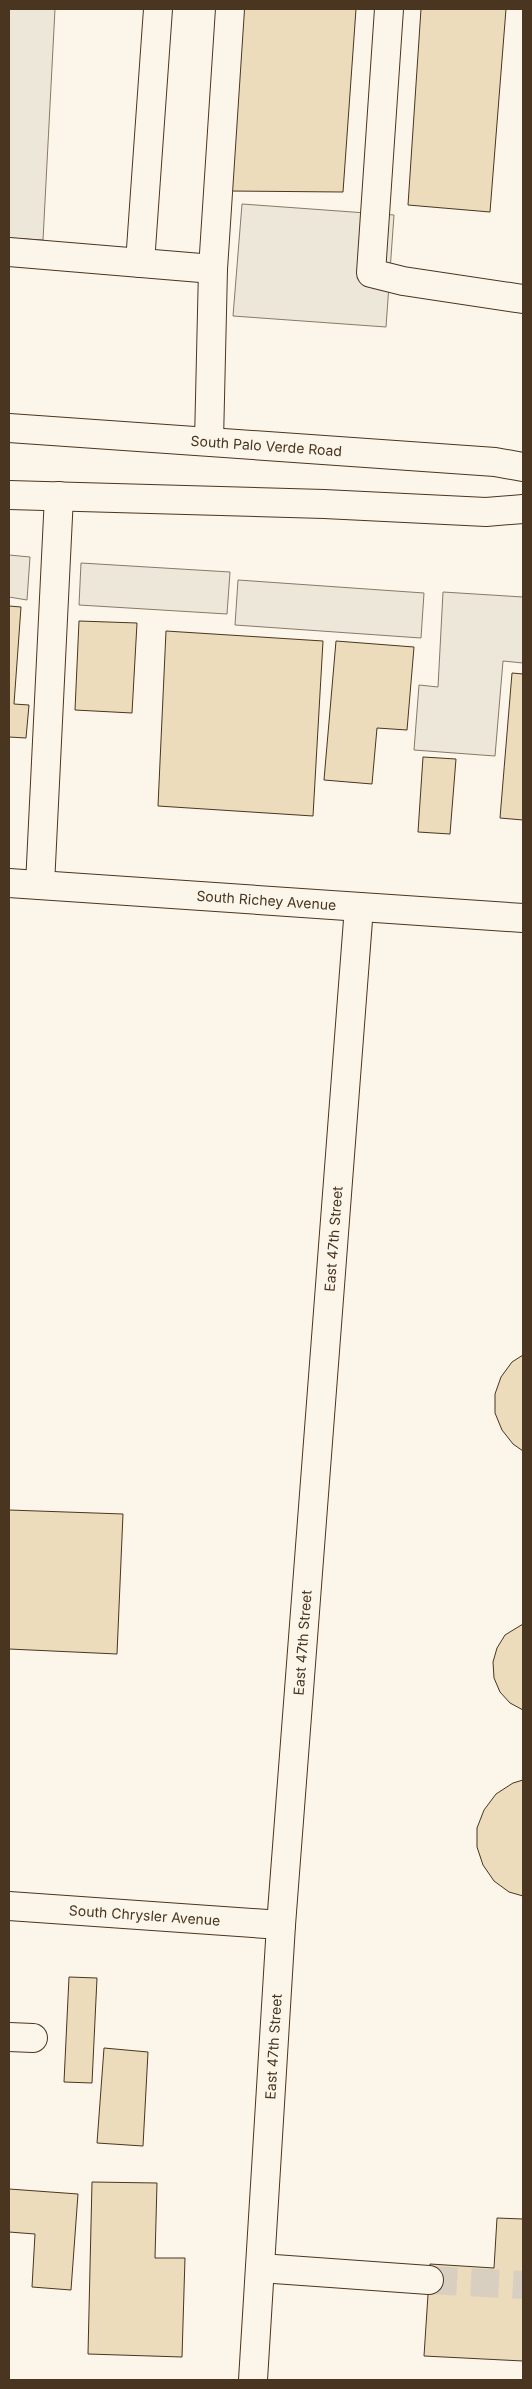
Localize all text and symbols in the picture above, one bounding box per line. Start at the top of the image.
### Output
street label: South Palo Verde Road [190,432,343,459]
street label: South Richey Avenue [196,887,337,913]
street label: East 47th Street [321,1185,346,1292]
street label: East 47th Street [290,1589,315,1696]
street label: South Chrysler Avenue [68,1901,221,1929]
street label: East 47th Street [261,1993,285,2100]

